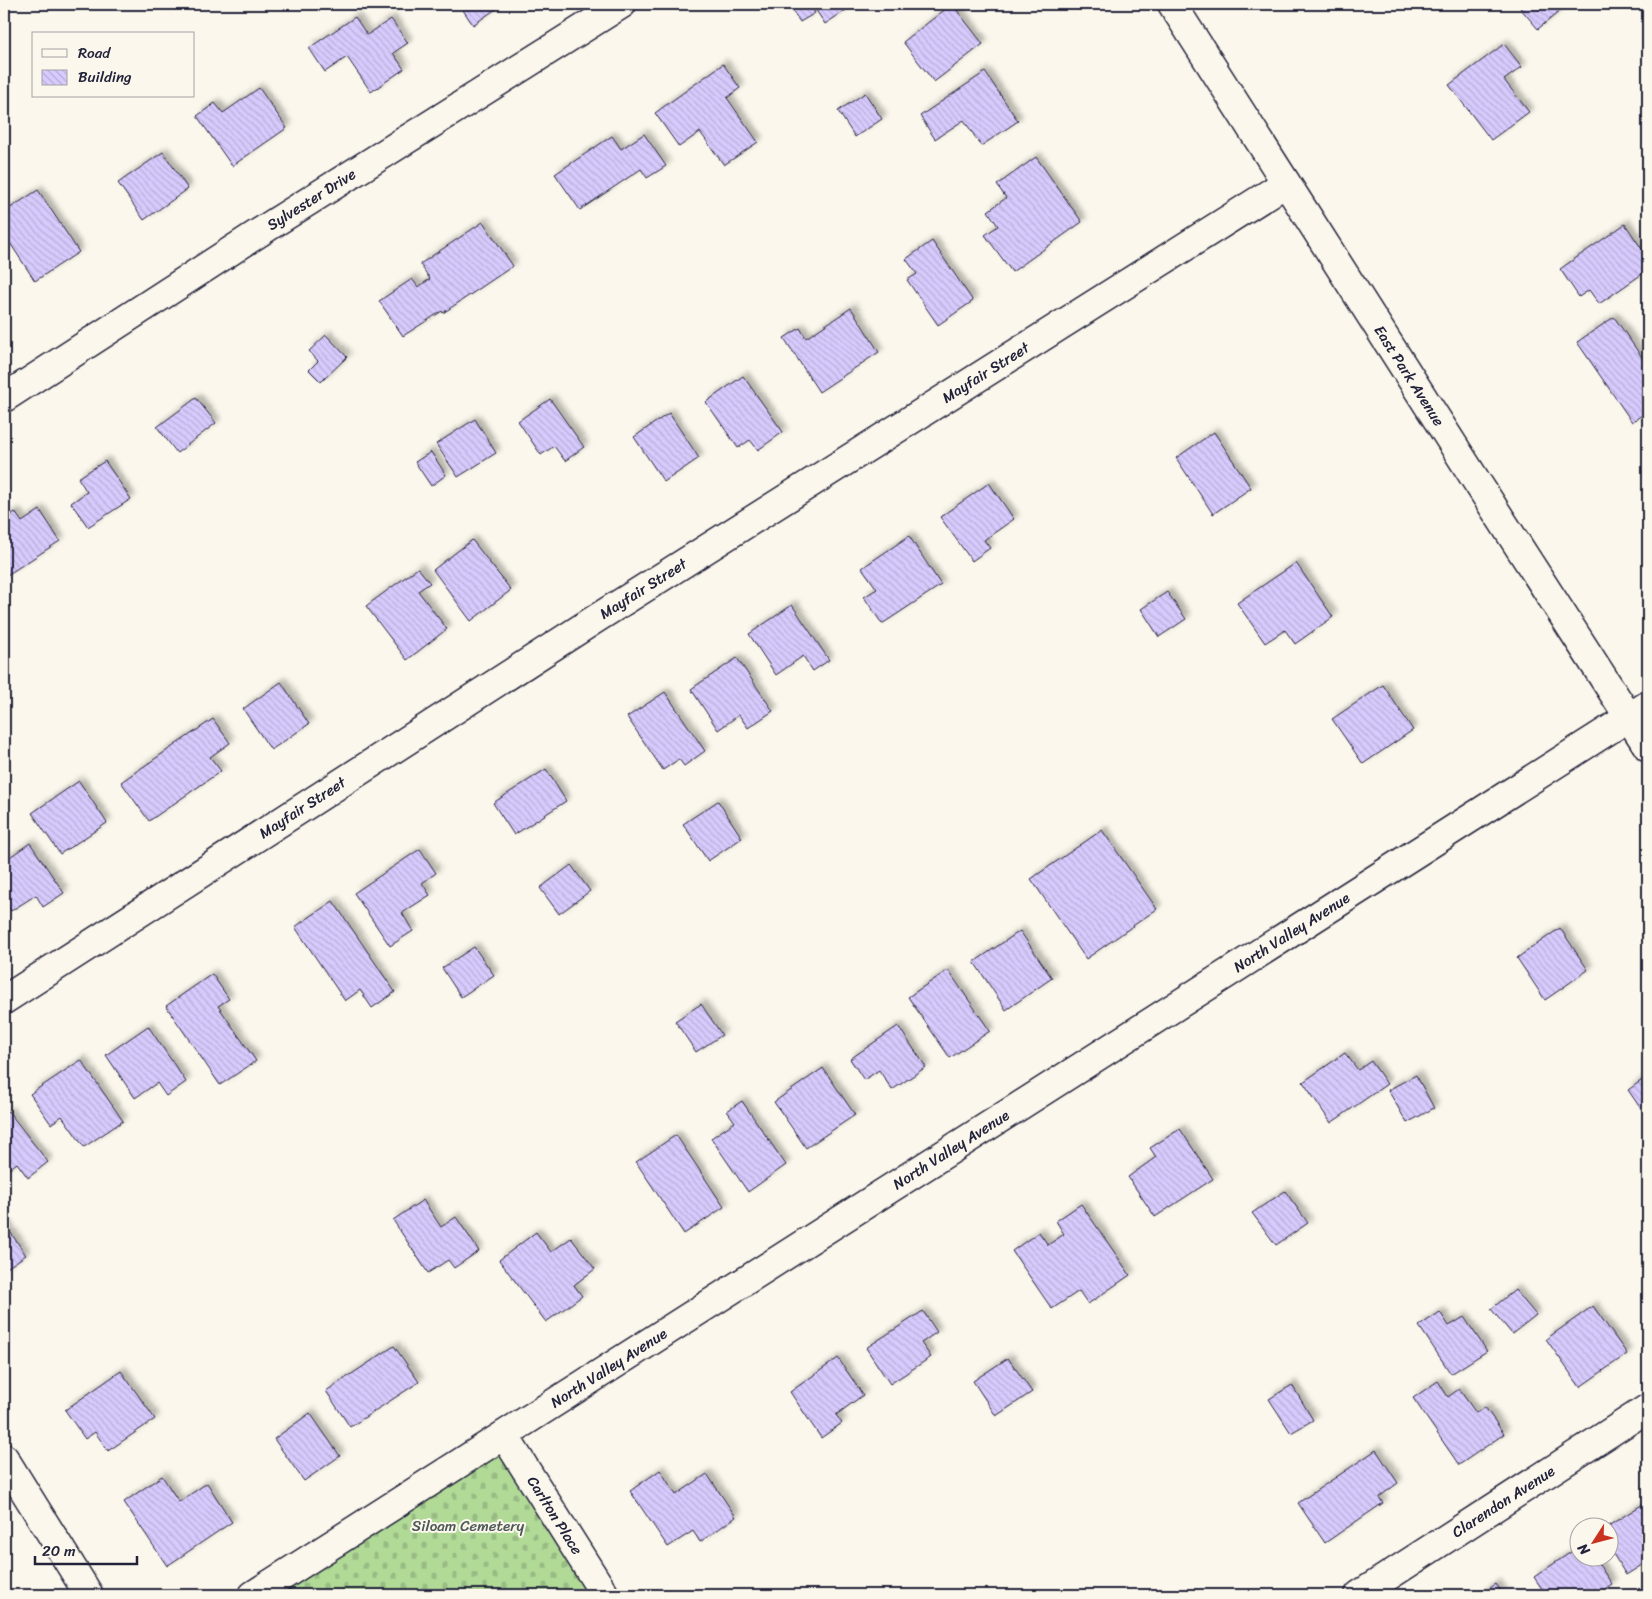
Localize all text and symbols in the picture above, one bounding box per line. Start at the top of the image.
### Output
legend [32,32,195,98]
text: Road [78,40,111,66]
text: Building [78,64,132,90]
street label: Sylvester Drive [261,161,362,237]
street label: East Park Avenue [1367,320,1451,432]
street label: Mayfair Street [937,335,1035,410]
street label: Mayfair Street [594,551,693,626]
street label: Mayfair Street [254,769,352,846]
street label: North Valley Avenue [1228,885,1355,979]
street label: North Valley Avenue [887,1103,1015,1197]
street label: North Valley Avenue [545,1321,672,1415]
street label: Clarendon Avenue [1447,1458,1560,1545]
street label: Carlton Place [520,1471,590,1560]
park label: Siloam Cemetery [412,1513,524,1539]
north arrow [1570,1516,1620,1566]
scale bar [35,1534,138,1566]
text: 20 m [42,1538,76,1564]
text: N [1571,1538,1597,1561]

